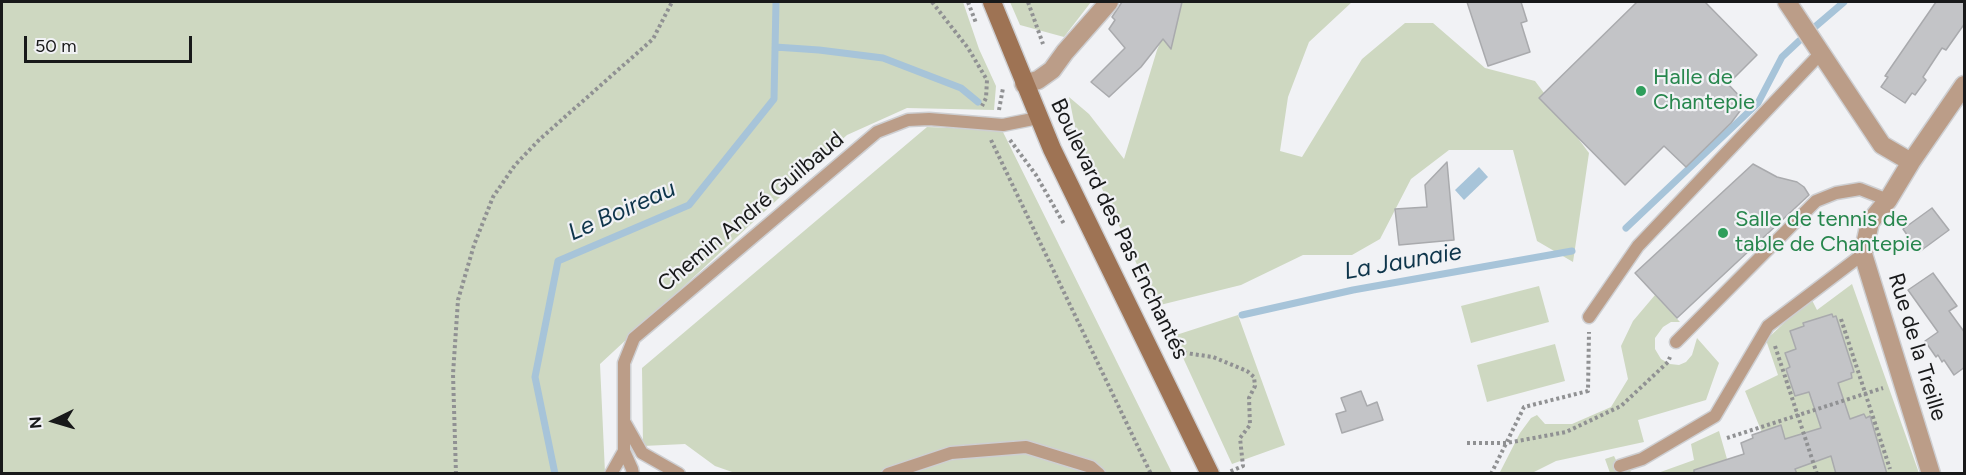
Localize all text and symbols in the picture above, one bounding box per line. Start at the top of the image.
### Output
scale bar [27,24,195,62]
text: 50 m [35,35,77,57]
place label: Halle de Chantepie [1653,65,1755,116]
marker: Halle de Chantepie [1634,84,1648,98]
street label: Boulevard des Pas Enchantés [1044,94,1194,364]
street label: Chemin André Guilbaud [653,126,849,298]
water label: Le Boireau [564,175,680,247]
place label: Salle de tennis de table de Chantepie [1735,207,1922,258]
marker: Salle de tennis de table de Chantepie [1716,226,1730,240]
water label: La Jaunaie [1342,238,1464,286]
street label: Rue de la Treille [1882,270,1952,424]
north arrow [24,391,84,451]
text: N [26,416,46,430]

